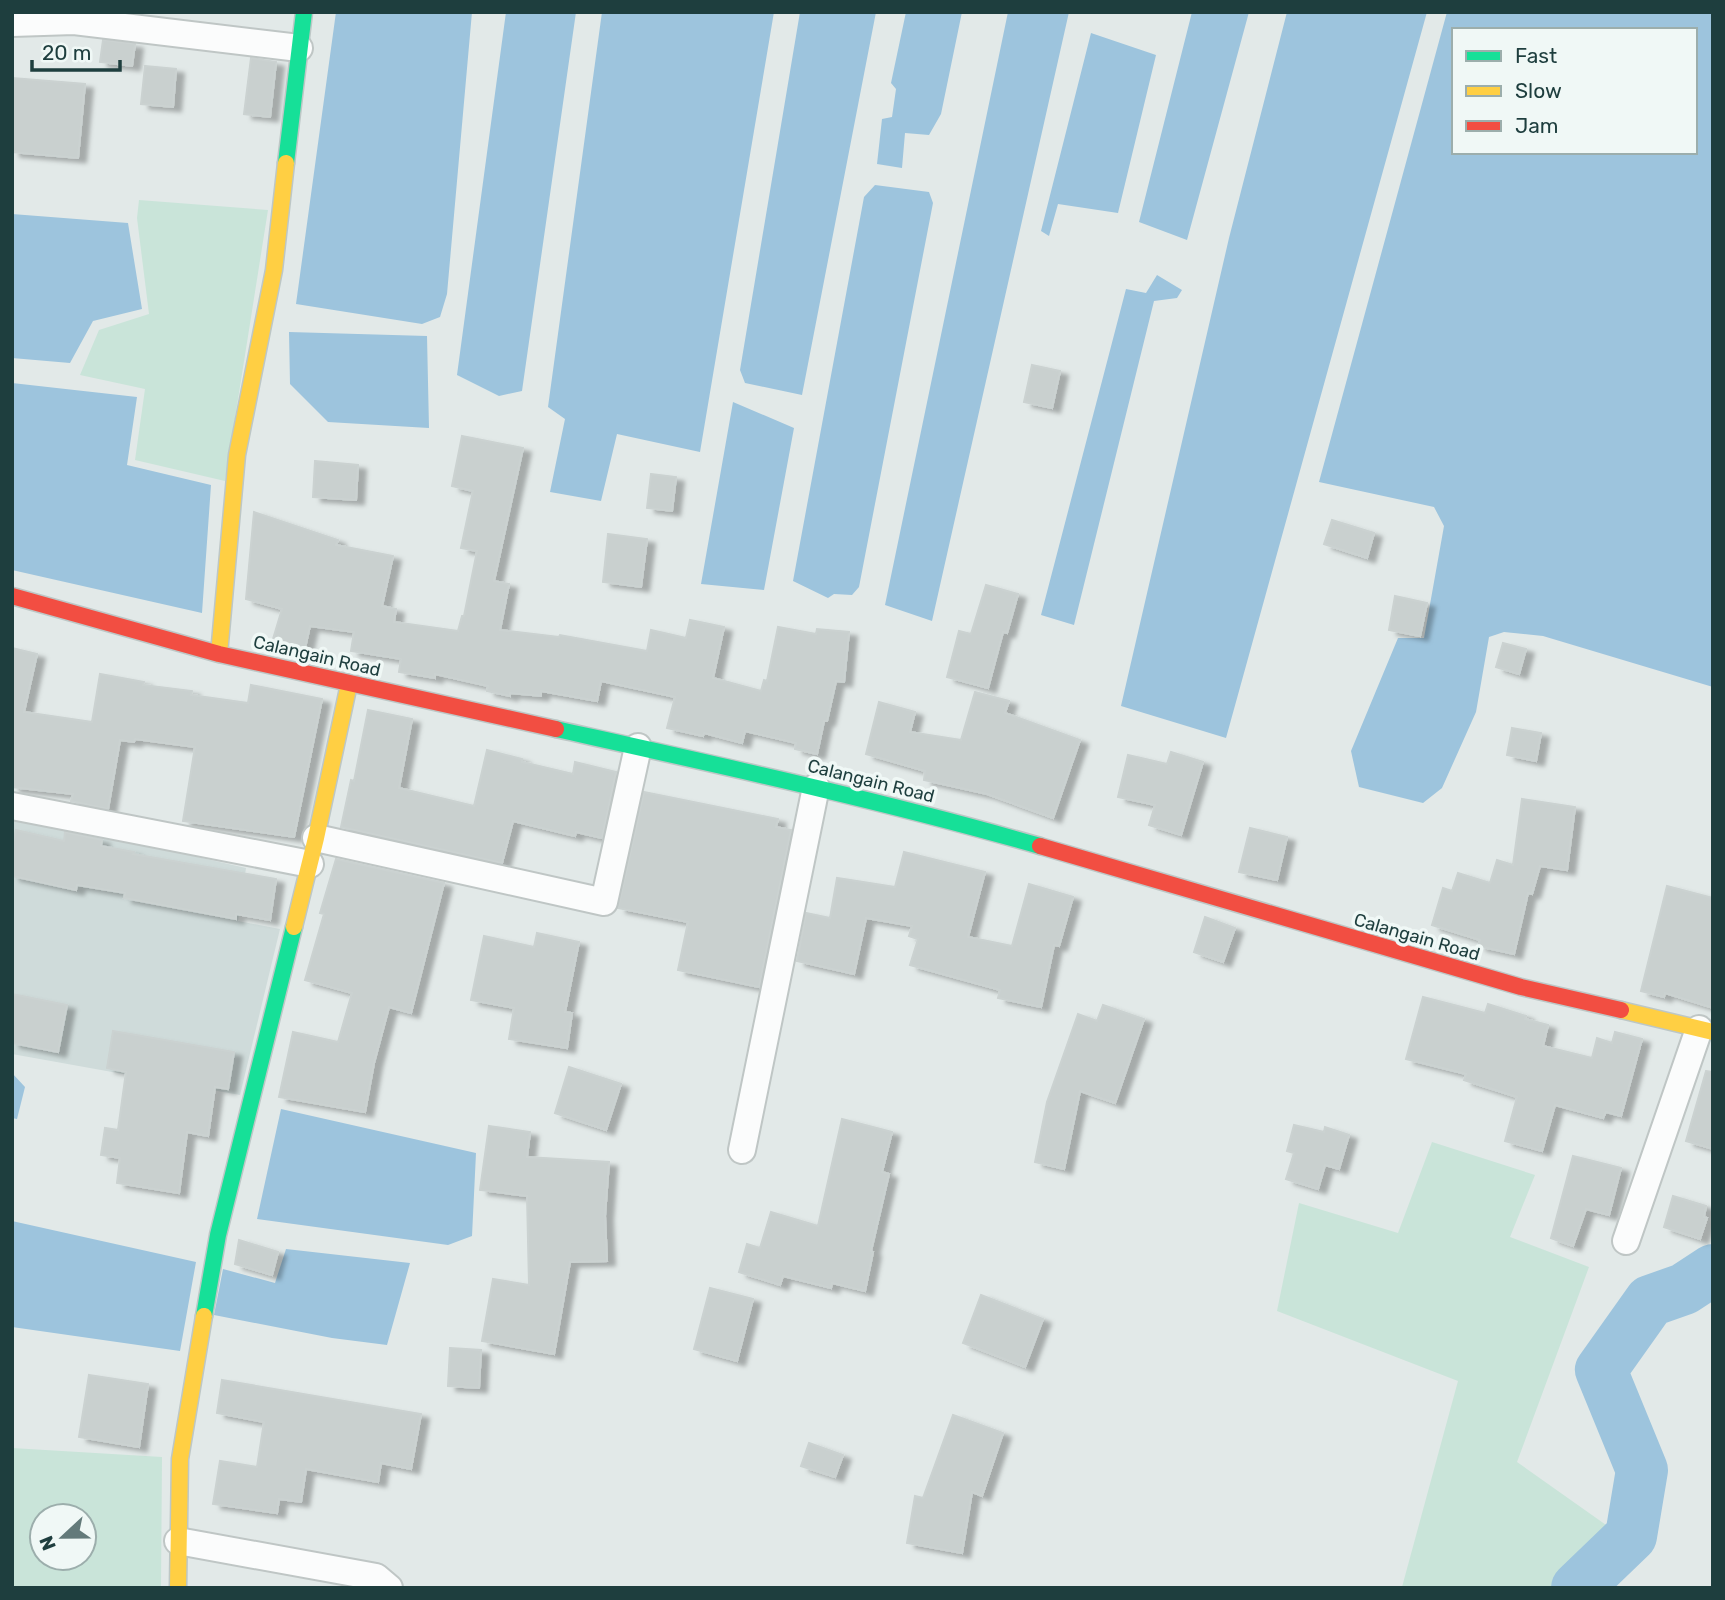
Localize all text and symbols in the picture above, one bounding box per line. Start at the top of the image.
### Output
scale bar [32,28,119,72]
legend [1452,28,1697,154]
text: 20 m [42,40,91,65]
text: Fast [1515,43,1557,68]
text: Slow [1515,78,1562,103]
text: Jam [1515,113,1559,138]
street label: Calangain Road [251,631,383,681]
street label: Calangain Road [805,755,937,807]
street label: Calangain Road [1351,908,1483,966]
north arrow [28,1502,98,1572]
text: N [34,1533,61,1554]

